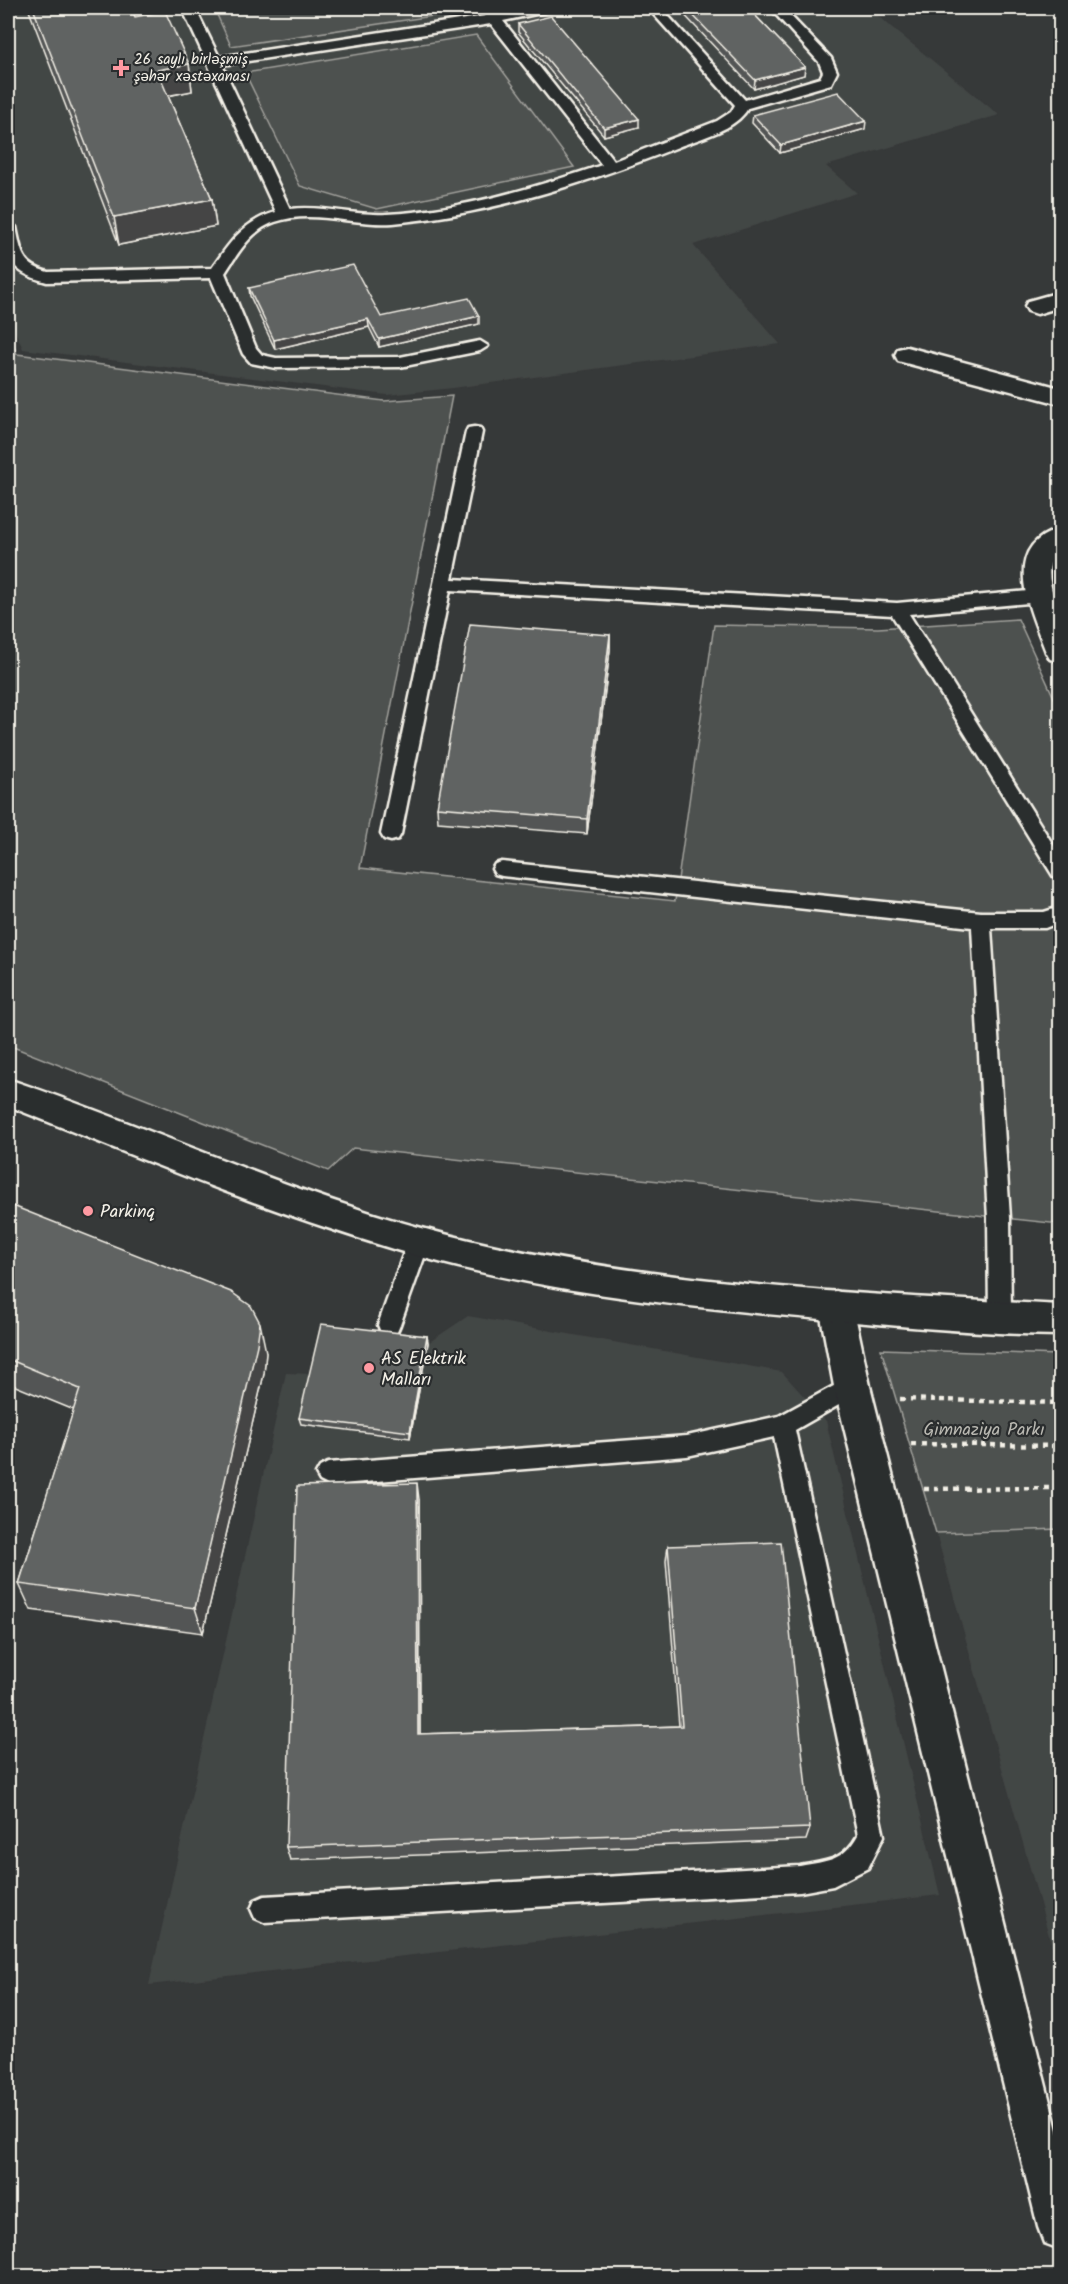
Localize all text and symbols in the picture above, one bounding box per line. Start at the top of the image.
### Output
place label: 26 saylı birləşmiş şəhər xəstəxanası [134,48,250,89]
marker: 26 saylı birləşmiş şəhər xəstəxanası [112,59,130,77]
place label: Parkinq [100,1198,155,1227]
marker: Parkinq [81,1204,95,1218]
place label: AS Elektrik Malları [381,1345,466,1395]
marker: AS Elektrik Malları [362,1361,376,1375]
park label: Gimnaziya Parkı [923,1416,1045,1445]

